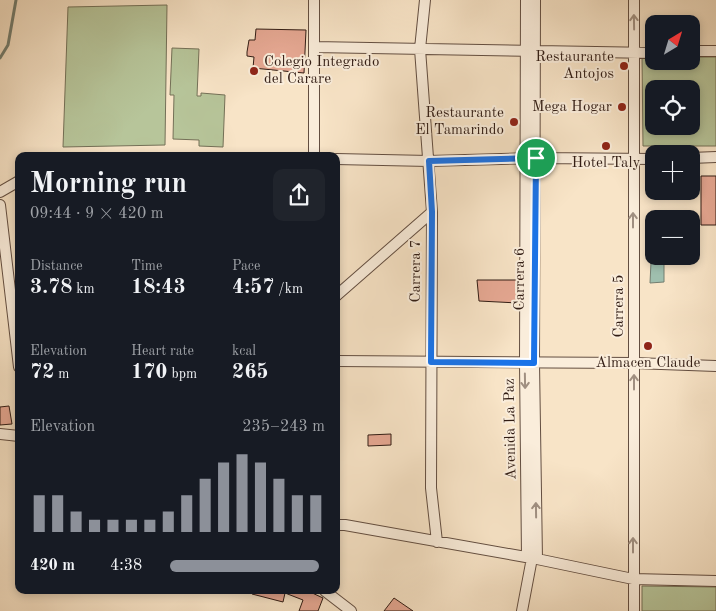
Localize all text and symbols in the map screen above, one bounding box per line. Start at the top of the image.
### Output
one-way arrow [630,15,639,31]
north arrow [645,15,700,70]
map controls [645,15,700,265]
place label: Restaurante Antojos [535,50,614,82]
place label: Colegio Integrado del Carare [264,55,379,87]
marker: Restaurante Antojos [618,60,630,72]
marker: Colegio Integrado del Carare [248,65,260,77]
button: locate [645,80,700,135]
place label: Mega Hogar [532,100,612,115]
marker: Mega Hogar [616,101,628,113]
place label: Restaurante El Tamarindo [415,106,504,138]
marker: Restaurante El Tamarindo [508,116,520,128]
pin [515,137,557,179]
marker: Hotel Taly [600,140,612,152]
icon: arrive [522,144,550,172]
button: + [645,145,700,200]
place label: Hotel Taly [571,156,641,171]
button: share [273,169,325,221]
text: Morning run [30,171,187,199]
text: 09:44 · 9 × 420 m [30,206,163,222]
button: − [645,210,700,265]
one-way arrow [628,212,638,228]
street label: Carrera 7 [409,239,424,303]
street label: Carrera 6 [513,247,528,311]
text: Distance [30,259,83,273]
text: Time [131,259,162,273]
text: Pace [232,259,260,273]
street label: Carrera 5 [612,274,627,338]
text: 3.78 [30,277,72,298]
text: 18:43 [131,277,186,298]
text: 4:57 [232,277,274,298]
text: km [72,282,95,296]
text: /km [274,282,303,296]
marker: Almacen Claude [642,340,654,352]
text: Elevation [30,344,87,358]
text: Heart rate [131,344,194,358]
text: kcal [232,344,256,358]
place label: Almacen Claude [596,356,701,371]
text: 72 [30,362,54,383]
text: 170 [131,362,168,383]
text: 265 [232,362,269,383]
text: m [54,367,69,381]
text: bpm [168,367,197,381]
one-way arrow [520,372,530,389]
one-way arrow [629,375,639,391]
street label: Avenida La Paz [503,378,519,480]
text: Elevation [30,419,95,435]
text: 235–243 m [242,419,325,435]
one-way arrow [532,502,541,518]
one-way arrow [629,537,638,553]
text: 420 m [30,558,75,574]
text: 4:38 [110,558,142,574]

